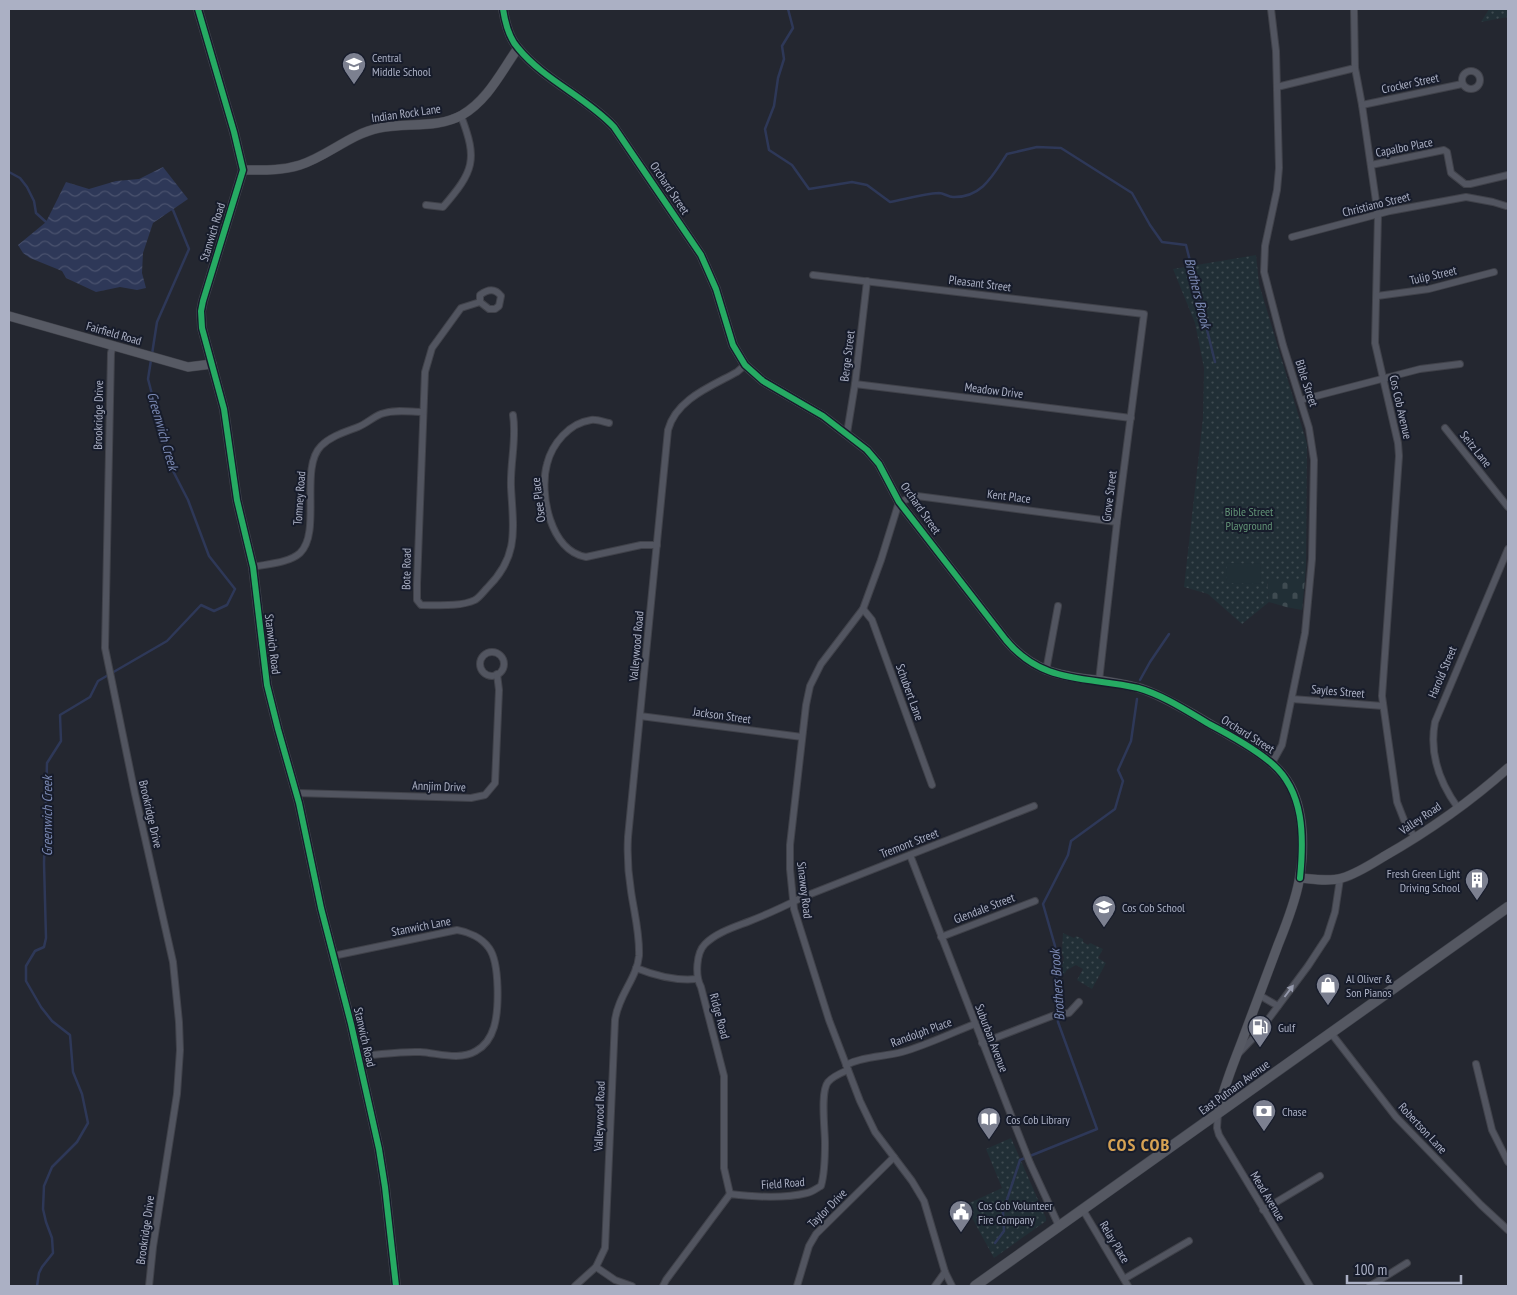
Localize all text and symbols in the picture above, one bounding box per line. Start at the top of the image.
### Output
place label: Central Middle School [372,50,431,79]
school or university icon: Central Middle School [341,51,367,85]
street label: Crocker Street [1380,69,1441,96]
street label: Indian Rock Lane [370,101,442,125]
street label: Capalbo Place [1374,134,1434,160]
street label: Orchard Street [647,159,693,218]
street label: Christiano Street [1341,188,1412,220]
street label: Stanwich Road [196,201,228,263]
water label: Brothers Brook [1181,256,1216,332]
street label: Tulip Street [1408,262,1459,288]
street label: Pleasant Street [948,272,1013,294]
street label: Fairfield Road [85,318,143,348]
street label: Berge Street [836,329,858,382]
street label: Bible Street [1292,358,1322,409]
street label: Cos Cob Avenue [1386,374,1416,440]
street label: Meadow Drive [964,379,1024,401]
street label: Brookridge Drive [90,380,106,450]
water label: Greenwich Creek [143,390,183,474]
street label: Seitz Lane [1457,428,1495,470]
street label: Grove Street [1098,469,1120,522]
street label: Tomney Road [290,470,308,526]
street label: Osee Place [528,477,548,523]
street label: Orchard Street [898,479,945,537]
street label: Kent Place [986,486,1032,506]
park label: Bible Street Playground [1225,504,1274,533]
street label: Bote Road [398,548,414,590]
street label: Valleywood Road [625,610,647,683]
street label: Stanwich Road [262,613,284,675]
street label: Harold Street [1424,643,1460,700]
street label: Schubert Lane [893,662,927,722]
street label: Sayles Street [1311,681,1366,701]
street label: Jackson Street [691,703,753,727]
street label: Orchard Street [1219,712,1278,757]
water label: Greenwich Creek [38,774,56,856]
street label: Brookridge Drive [136,778,166,850]
street label: Annjim Drive [412,778,466,794]
street label: Valley Road [1395,799,1444,838]
street label: Tremont Street [878,825,941,861]
street label: Sinawoy Road [794,861,816,919]
place label: Fresh Green Light Driving School [1387,866,1461,895]
building icon: Fresh Green Light Driving School [1464,867,1490,901]
street label: Glendale Street [951,889,1017,926]
school or university icon: Cos Cob School [1091,894,1117,928]
place label: Cos Cob School [1122,900,1185,915]
street label: Stanwich Lane [390,913,452,939]
water label: Brothers Brook [1045,947,1068,1021]
place label: Al Oliver & Son Pianos [1346,971,1392,1000]
shop icon: Al Oliver & Son Pianos [1315,972,1341,1006]
one-way arrow [1284,984,1294,998]
street label: Ridge Road [707,991,733,1041]
street label: Suburban Avenue [972,1002,1012,1074]
street label: Stanwich Road [351,1006,379,1068]
street label: Randolph Place [888,1014,954,1050]
fuel station icon: Gulf [1247,1014,1273,1048]
place label: Gulf [1278,1020,1296,1035]
street label: East Putnam Avenue [1196,1056,1272,1118]
street label: Valleywood Road [590,1081,608,1152]
bank icon: Chase [1251,1098,1277,1132]
street label: Robertson Lane [1396,1099,1450,1157]
place label: Chase [1282,1104,1307,1119]
library icon: Cos Cob Library [976,1106,1002,1140]
place label: Cos Cob Library [1006,1112,1070,1127]
district label: COS COB [1108,1133,1170,1156]
street label: Mead Avenue [1247,1168,1289,1224]
street label: Field Road [761,1174,805,1192]
street label: Taylor Drive [804,1185,850,1231]
street label: Brookridge Drive [133,1194,157,1265]
place label: Cos Cob Volunteer Fire Company [978,1198,1053,1227]
public building icon: Cos Cob Volunteer Fire Company [948,1199,974,1233]
street label: Relay Place [1097,1218,1133,1266]
scale bar [1347,1252,1461,1284]
text: 100 m [1354,1260,1387,1279]

